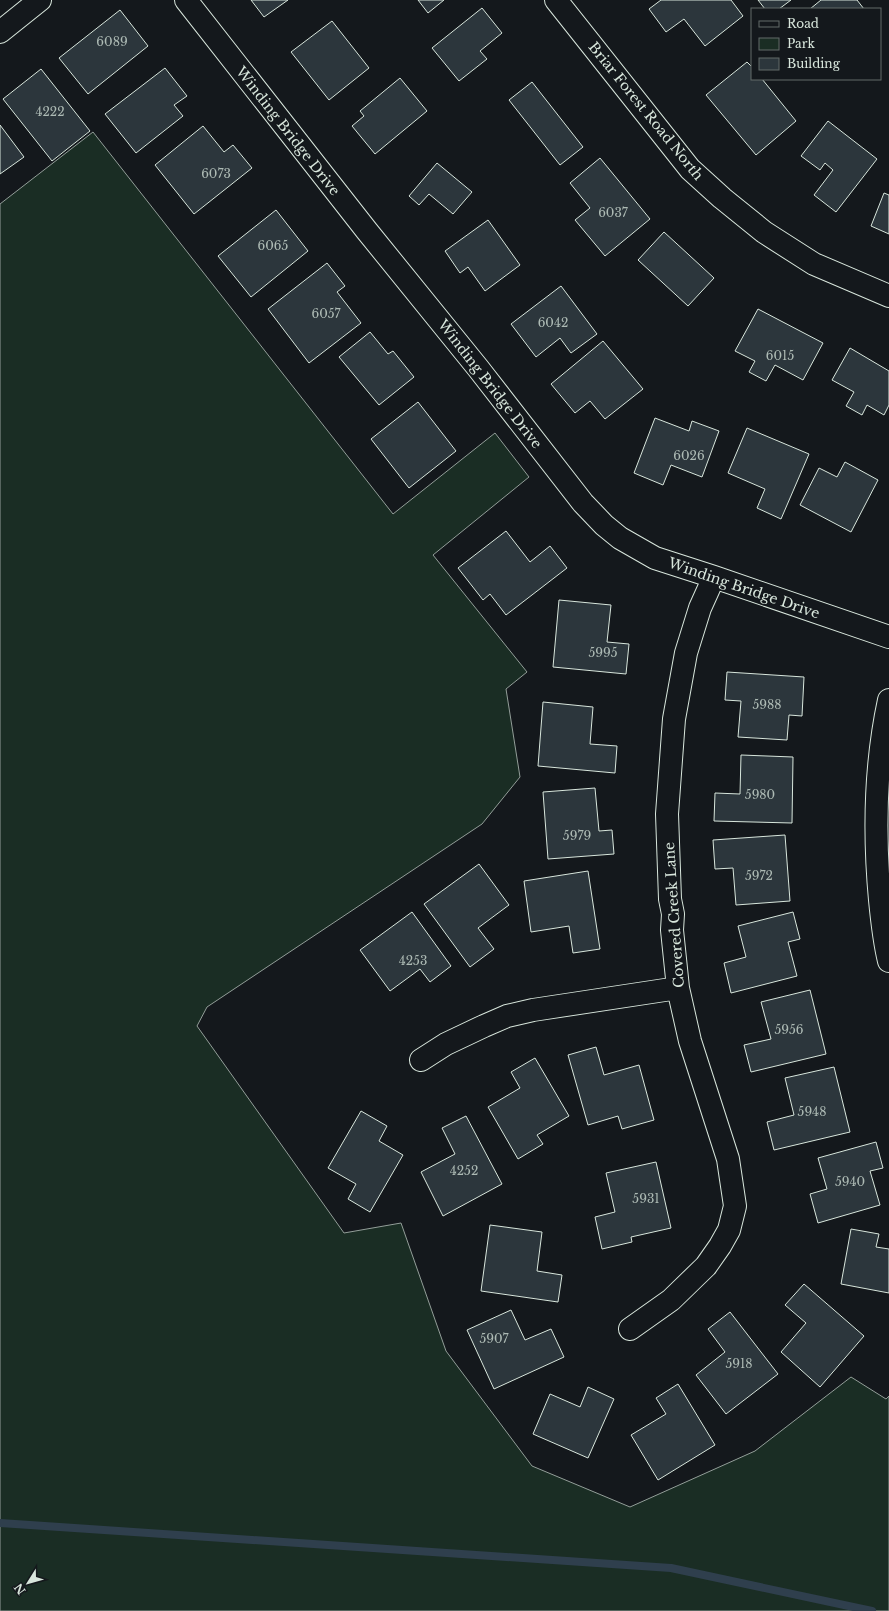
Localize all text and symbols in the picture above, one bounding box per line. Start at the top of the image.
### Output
legend [751,8,881,80]
text: Road [787,16,819,31]
house number: 6089 [96,34,128,49]
text: Park [787,36,815,51]
street label: Briar Forest Road North [585,38,708,184]
text: Building [787,56,841,71]
street label: Winding Bridge Drive [231,62,344,199]
house number: 4222 [35,104,65,119]
house number: 6073 [201,166,231,181]
house number: 6037 [598,205,629,220]
house number: 6065 [258,238,289,253]
house number: 6057 [311,306,342,321]
street label: Winding Bridge Drive [433,315,546,452]
house number: 6042 [538,315,568,330]
house number: 6015 [766,348,794,363]
house number: 6026 [673,448,705,463]
street label: Winding Bridge Drive [665,553,822,622]
house number: 5995 [588,645,618,660]
house number: 5988 [752,697,782,712]
house number: 5980 [745,787,775,802]
house number: 5979 [563,828,591,843]
street label: Covered Creek Lane [660,841,688,989]
house number: 5972 [745,868,773,883]
house number: 4253 [399,953,427,968]
house number: 5956 [774,1022,804,1037]
house number: 5948 [798,1104,826,1119]
house number: 4252 [450,1163,478,1178]
house number: 5940 [835,1174,865,1189]
house number: 5931 [632,1191,660,1206]
house number: 5907 [479,1331,510,1346]
house number: 5918 [725,1356,753,1371]
north arrow [8,1563,48,1603]
text: N [11,1580,29,1597]

